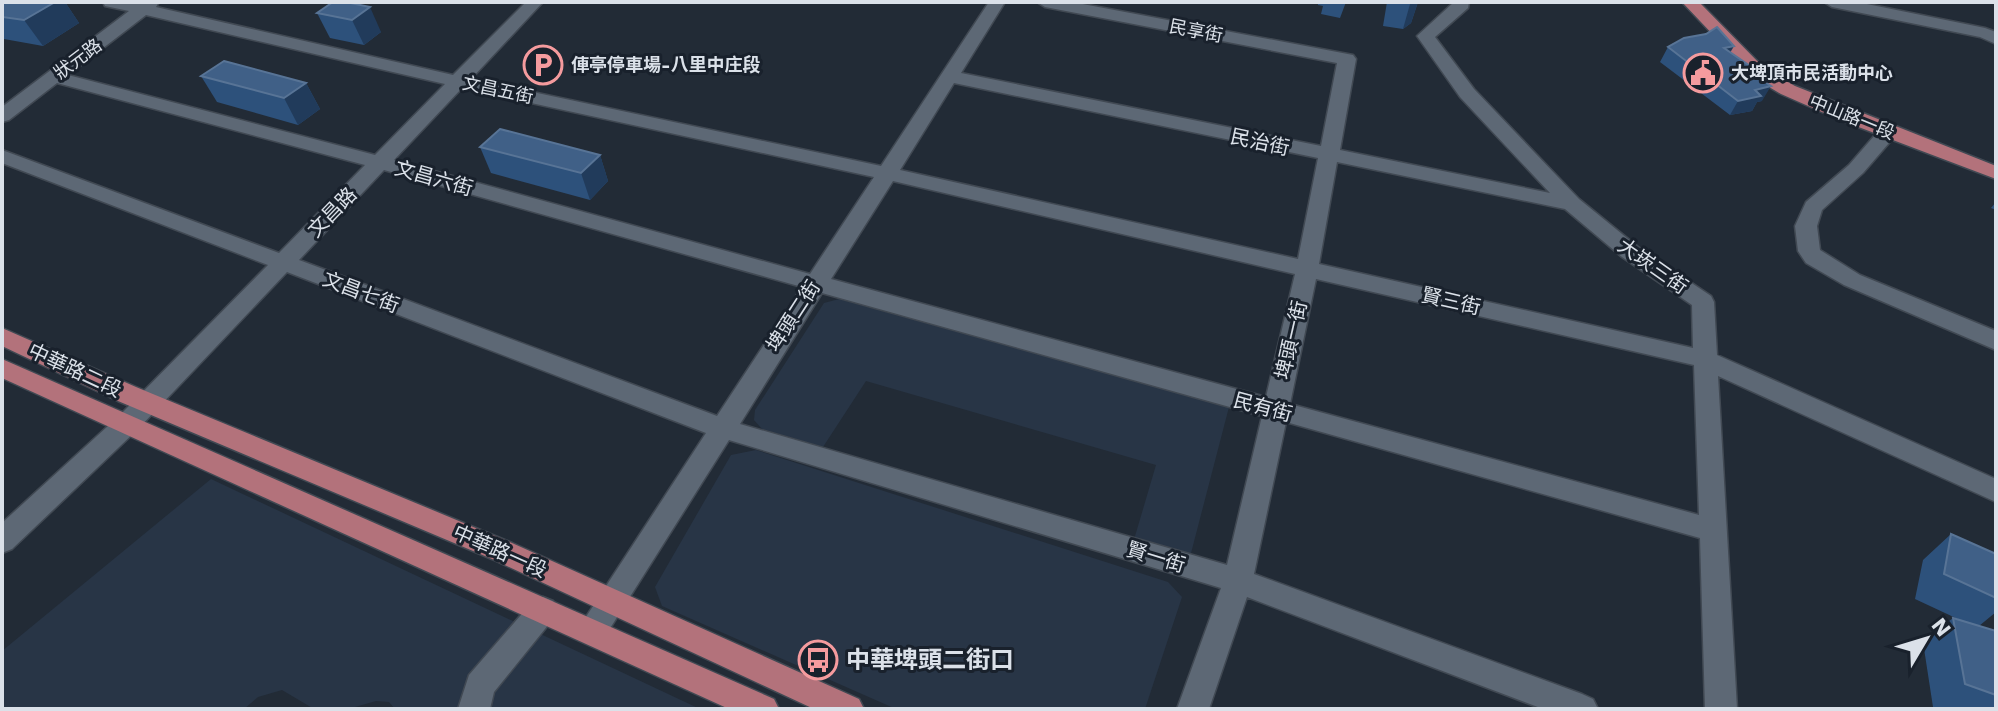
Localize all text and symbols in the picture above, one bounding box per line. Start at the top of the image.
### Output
street label: 民享街 [1168,15,1225,46]
street label: 狀元路 [50,34,106,83]
parking icon: 俥亭停車場-八里中庄段 [522,44,564,86]
public building icon: 大埤頂市民活動中心 [1682,52,1724,94]
place label: 俥亭停車場-八里中庄段 [571,54,761,75]
place label: 大埤頂市民活動中心 [1731,62,1893,83]
street label: 文昌五街 [461,72,536,107]
street label: 中山路一段 [1807,90,1898,143]
street label: 民治街 [1228,124,1292,160]
street label: 文昌六街 [392,155,476,201]
street label: 文昌路 [303,182,361,242]
street label: 大崁三街 [1613,233,1693,299]
street label: 文昌七街 [319,266,403,318]
street label: 埤頭二街 [761,276,825,356]
street label: 賢三街 [1419,283,1483,319]
street label: 埤頭一街 [1270,298,1312,382]
street label: 中華路二段 [25,338,125,402]
street label: 民有街 [1231,388,1295,426]
street label: 中華路一段 [449,520,551,582]
street label: 賢一街 [1124,537,1188,577]
north arrow [1886,599,1966,679]
text: N [1926,613,1956,641]
bus stop icon: 中華埤頭二街口 [797,639,839,681]
place label: 中華埤頭二街口 [846,646,1014,674]

